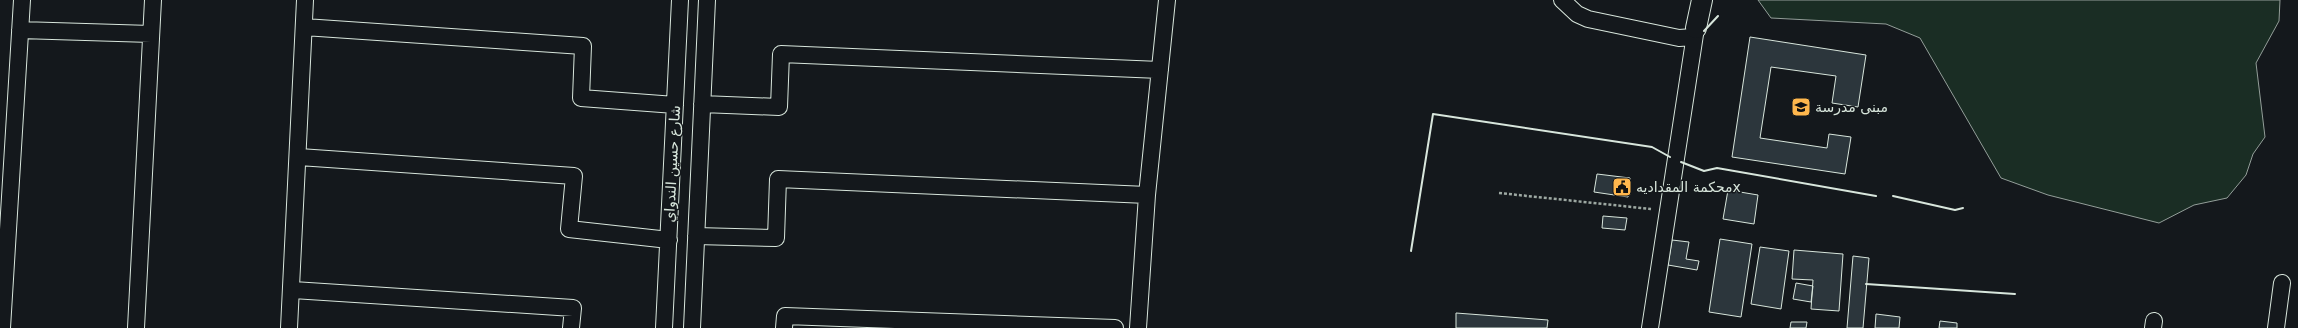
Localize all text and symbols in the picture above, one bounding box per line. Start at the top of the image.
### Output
school or university icon: مبنى مدرسة [1790,96,1812,118]
place label: مبنى مدرسة [1815,99,1888,116]
street label: شارع حسين الندواي [661,105,684,223]
public building icon: محكمة المقداديهx [1611,176,1633,198]
place label: محكمة المقداديهx [1636,179,1741,195]

